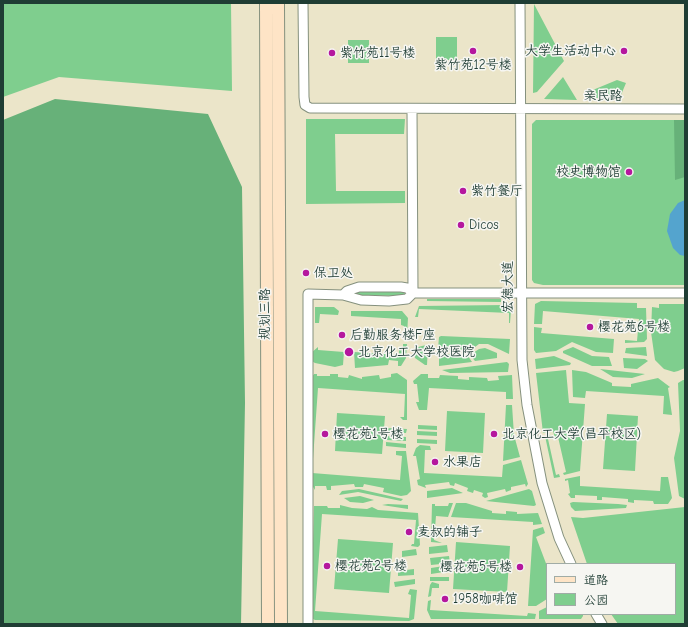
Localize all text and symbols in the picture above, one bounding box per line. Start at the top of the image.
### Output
place label: 大学生活动中心 [525,43,616,59]
place label: 紫竹苑11号楼 [340,45,415,61]
marker: 紫竹苑12号楼 [468,46,478,56]
marker: 大学生活动中心 [619,46,629,56]
marker: 紫竹苑11号楼 [327,48,337,58]
place label: 紫竹苑12号楼 [435,57,511,73]
street label: 亲民路 [584,88,622,104]
place label: 校史博物馆 [556,164,621,180]
marker: 校史博物馆 [624,167,634,177]
place label: 紫竹餐厅 [471,183,523,199]
marker: 紫竹餐厅 [458,186,468,196]
place label: Dicos [469,217,499,233]
marker: Dicos [456,220,466,230]
street label: 宏德大道 [500,261,516,313]
place label: 保卫处 [314,265,353,281]
marker: 保卫处 [301,268,311,278]
street label: 规划三路 [257,288,273,340]
place label: 樱花苑6号楼 [598,319,670,335]
marker: 樱花苑6号楼 [585,322,595,332]
place label: 后勤服务楼F座 [350,327,436,343]
marker: 后勤服务楼F座 [337,330,347,340]
place label: 北京化工大学校医院 [358,344,475,360]
marker: 北京化工大学校医院 [343,346,355,358]
place label: 樱花苑1号楼 [333,426,403,442]
place label: 北京化工大学(昌平校区) [502,426,641,442]
marker: 樱花苑1号楼 [320,429,330,439]
marker: 北京化工大学(昌平校区) [489,429,499,439]
place label: 水果店 [443,454,482,470]
marker: 水果店 [430,457,440,467]
place label: 麦叔的铺子 [417,524,482,540]
marker: 麦叔的铺子 [404,527,414,537]
place label: 樱花苑2号楼 [335,558,407,574]
place label: 樱花苑5号楼 [440,559,512,575]
marker: 樱花苑2号楼 [322,561,332,571]
marker: 樱花苑5号楼 [515,562,525,572]
legend [546,563,676,615]
text: 道路 [584,573,608,587]
place label: 1958咖啡馆 [453,591,518,607]
text: 公园 [584,593,608,607]
marker: 1958咖啡馆 [440,594,450,604]

